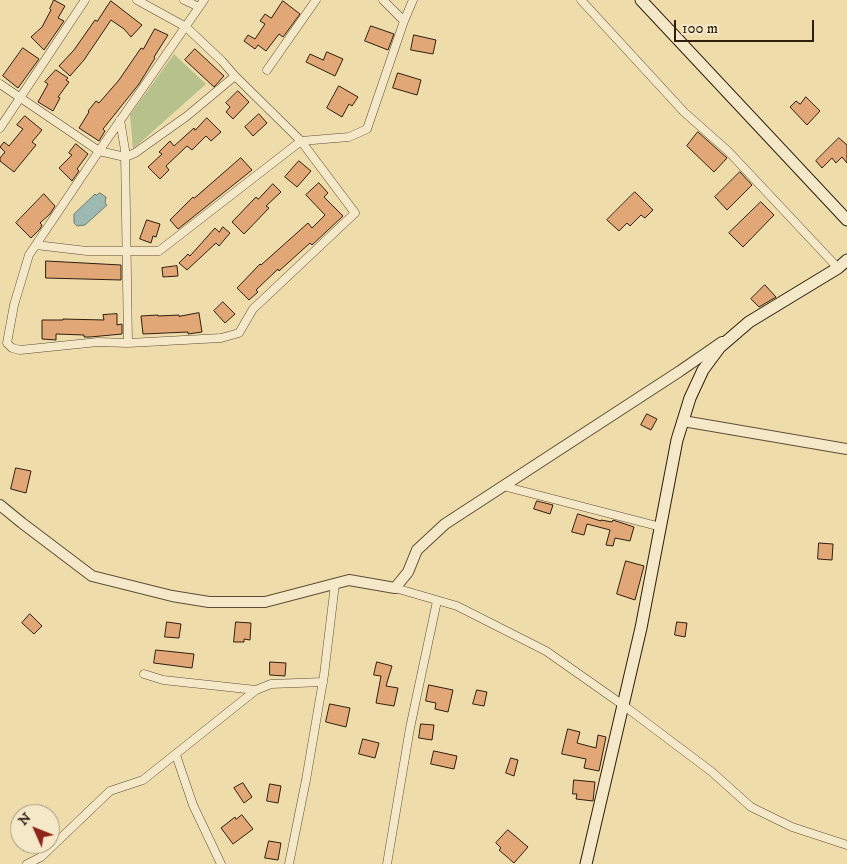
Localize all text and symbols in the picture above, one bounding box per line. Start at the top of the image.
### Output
scale bar [677,10,817,42]
text: 100 m [682,19,718,38]
north arrow [10,804,60,854]
text: N [14,809,35,830]

